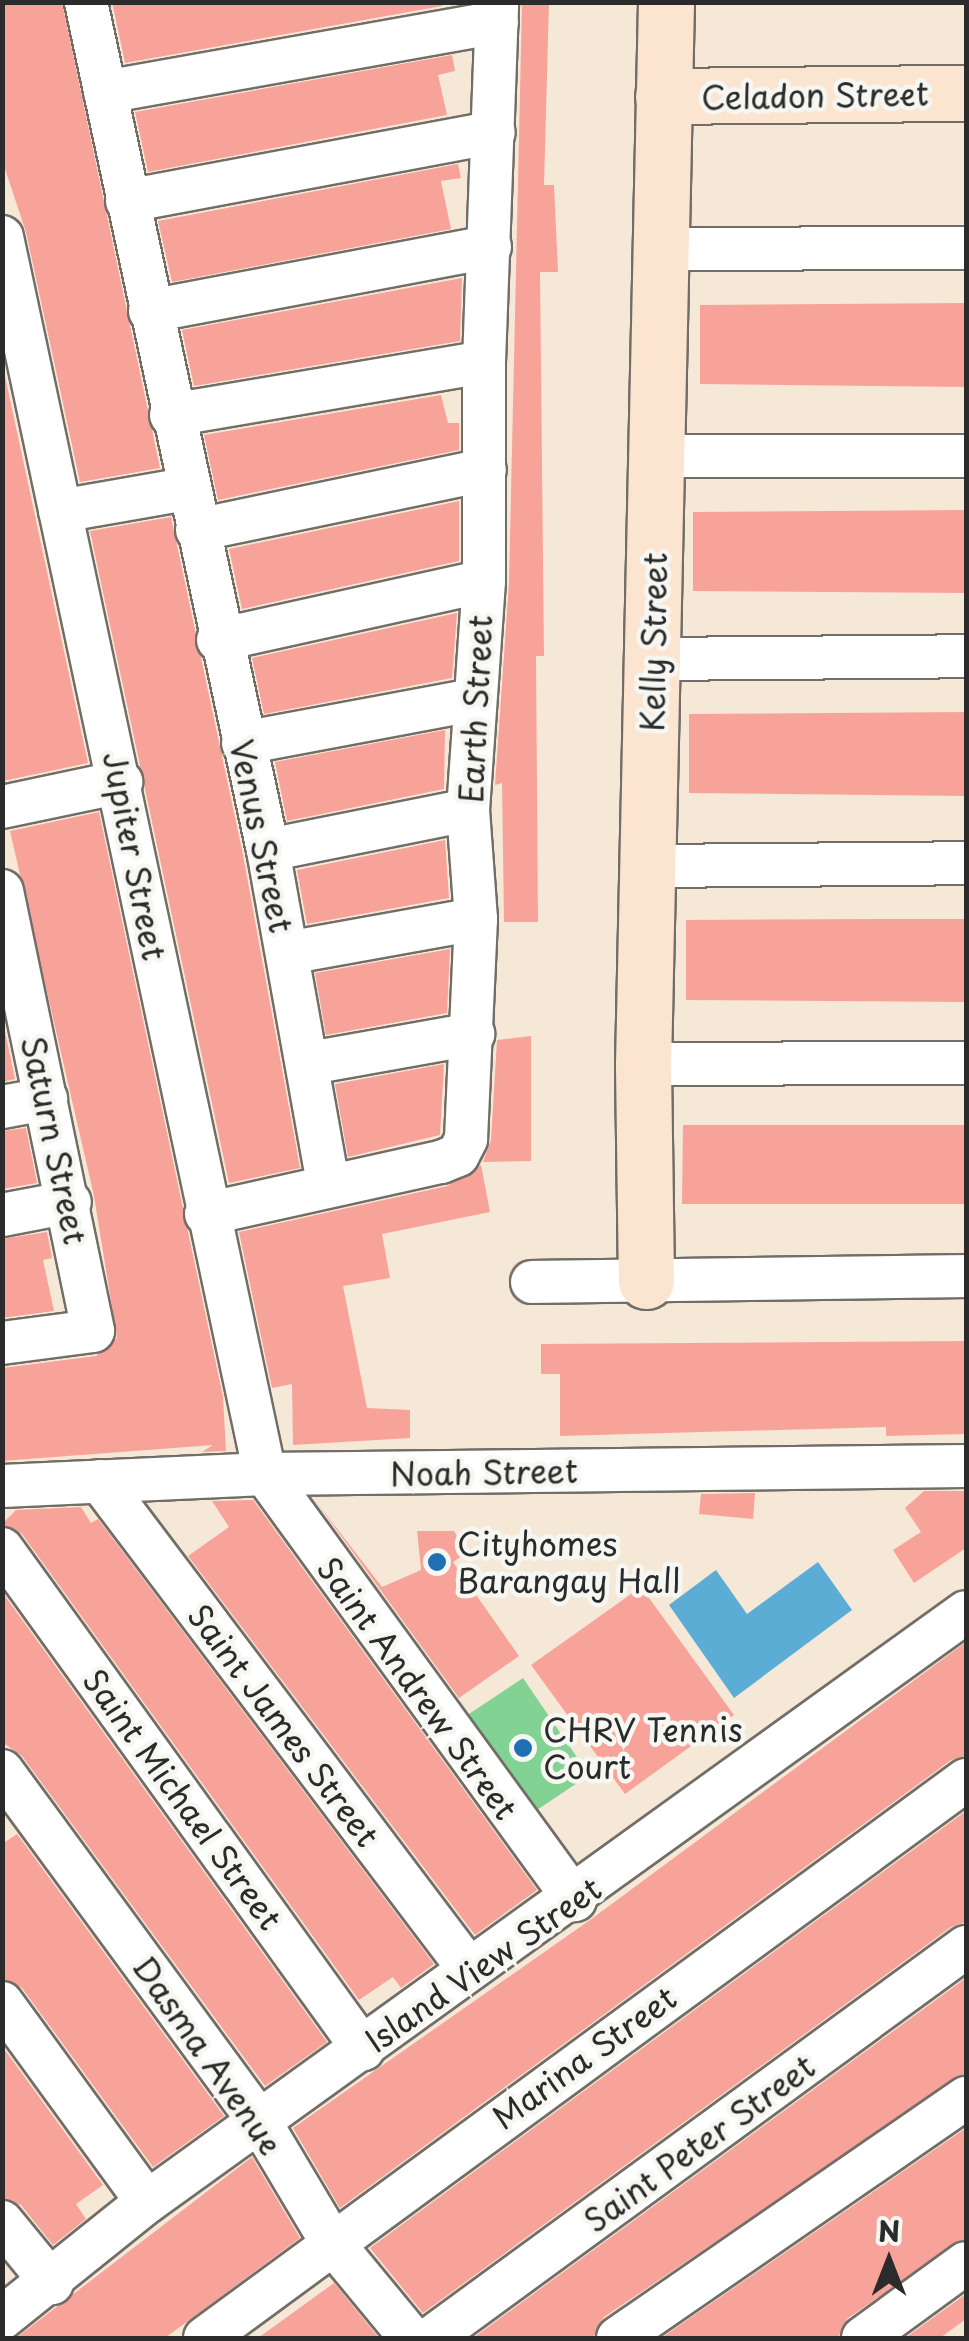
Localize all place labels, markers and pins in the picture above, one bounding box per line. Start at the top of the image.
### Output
place label: Cityhomes Barangay Hall [457,1525,681,1600]
marker: Cityhomes Barangay Hall [426,1551,448,1573]
place label: CHRV Tennis Court [543,1711,740,1786]
marker: CHRV Tennis Court [512,1737,534,1759]

